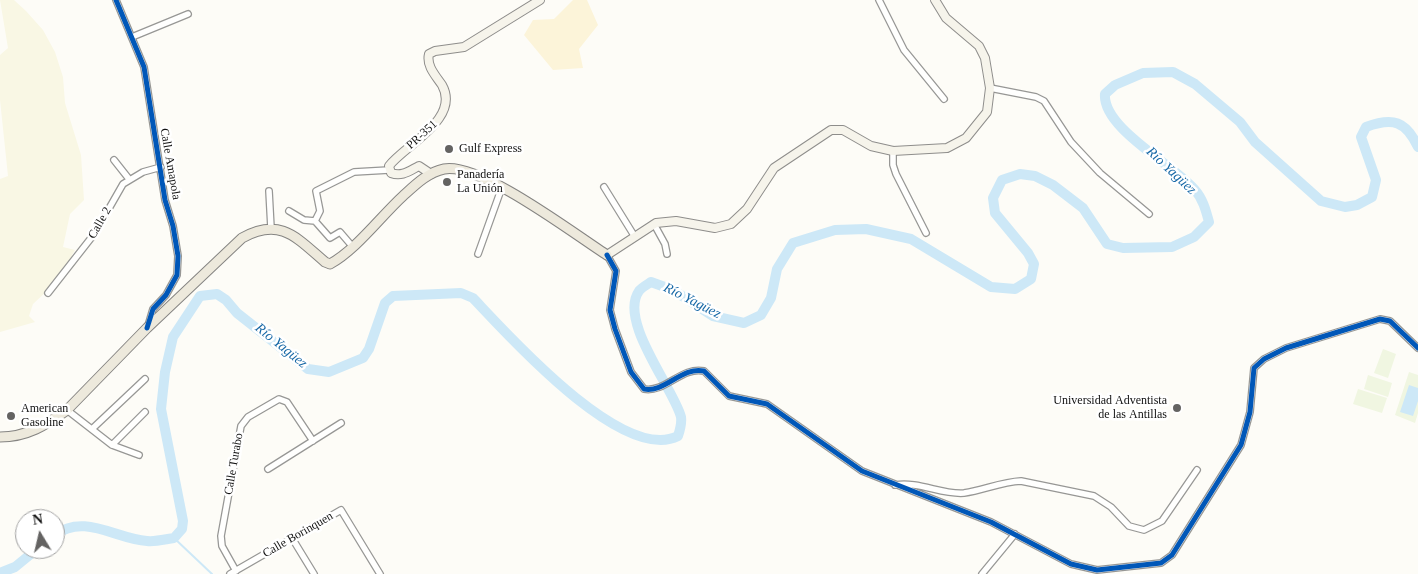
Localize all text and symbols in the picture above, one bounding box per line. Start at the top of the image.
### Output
street label: PR-351 [404,117,440,153]
street label: Calle Amapola [157,127,183,201]
place label: Gulf Express [459,142,522,156]
marker: Gulf Express [443,143,455,155]
water label: Río Yagüez [1143,144,1199,198]
place label: Panadería La Unión [457,168,504,196]
marker: Panadería La Unión [441,176,453,188]
street label: Calle 2 [85,205,115,241]
water label: Río Yagüez [661,279,723,323]
water label: Río Yagüez [252,320,310,372]
place label: Universidad Adventista de las Antillas [1053,394,1167,422]
place label: American Gasoline [21,402,68,430]
marker: Universidad Adventista de las Antillas [1171,402,1183,414]
marker: American Gasoline [5,410,17,422]
street label: Calle Turabo [221,432,247,496]
north arrow [15,509,65,559]
street label: Calle Borinquen [260,509,336,561]
text: N [32,511,44,528]

